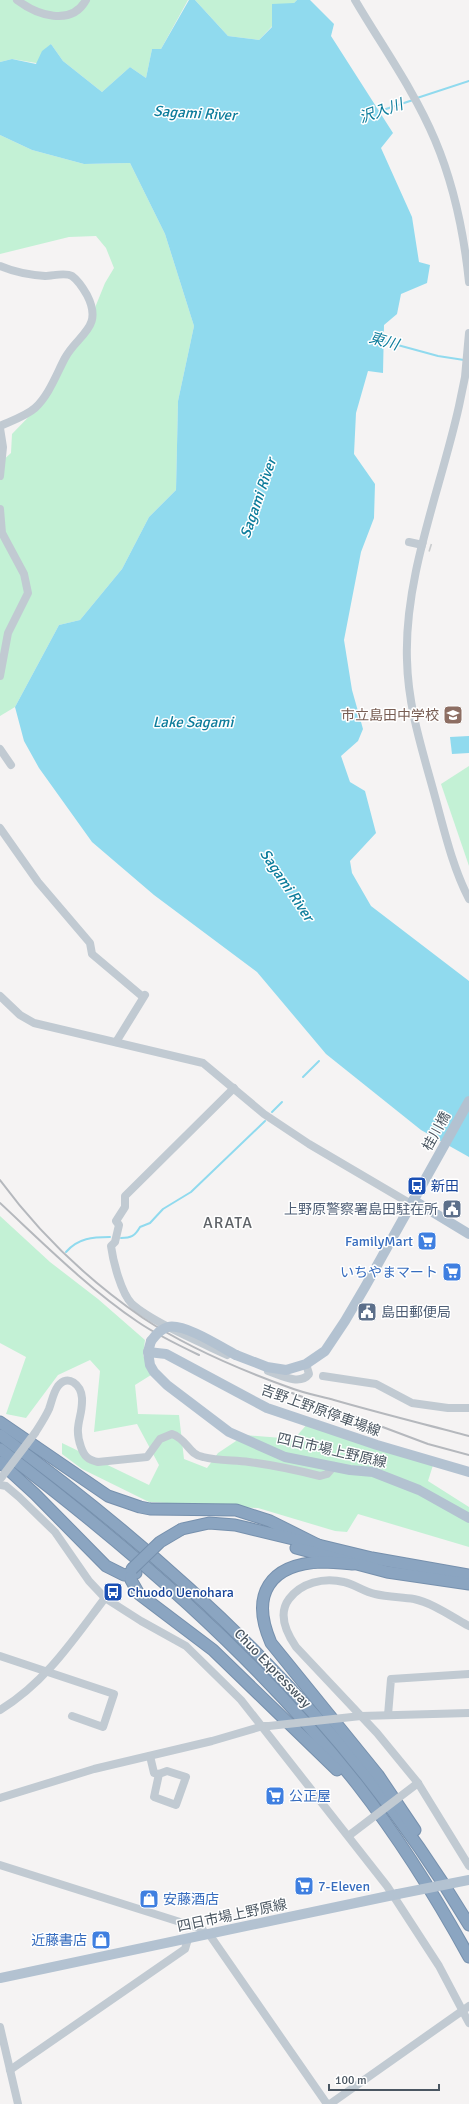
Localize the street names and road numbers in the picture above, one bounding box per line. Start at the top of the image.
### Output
street label: 桂川橋 [419,1109,454,1154]
street label: 吉野上野原停車場線 [259,1381,383,1440]
street label: 四日市場上野原線 [275,1430,388,1471]
street label: Chuo Expressway [231,1625,315,1712]
street label: 四日市場上野原線 [176,1896,289,1935]

